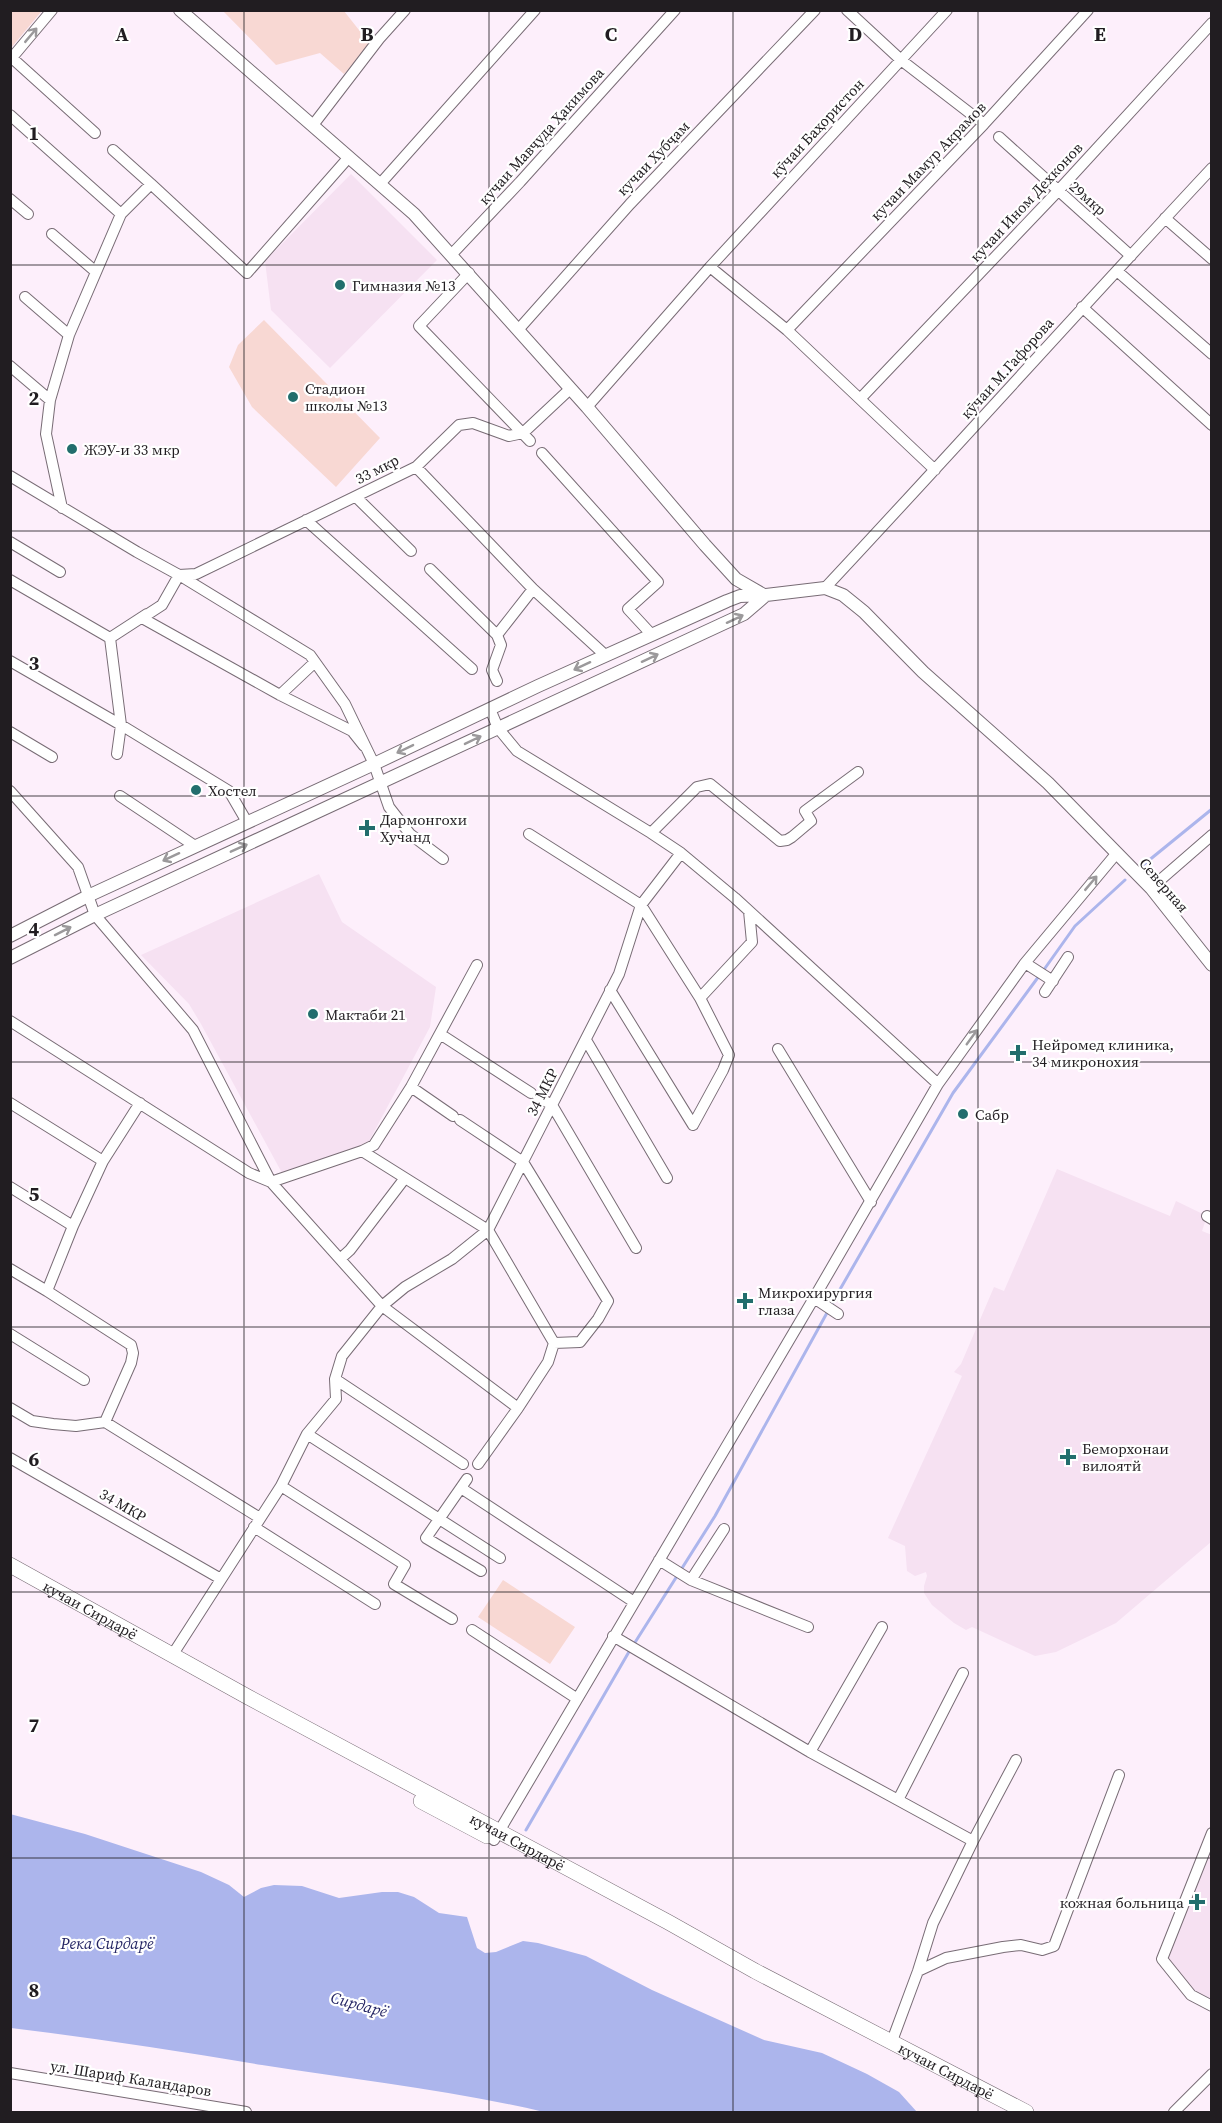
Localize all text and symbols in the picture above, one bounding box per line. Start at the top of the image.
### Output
text: A [115,20,129,48]
text: B [360,20,374,48]
text: C [605,20,617,48]
text: D [848,20,862,48]
text: E [1094,20,1106,48]
one-way arrow [24,28,38,43]
street label: кучаи Мавҷуда Ҳакимова [474,62,609,209]
street label: кӯчаи Баҳористон [765,74,869,182]
street label: кучаи Мамур Акрамов [866,97,991,225]
street label: кучаи Хубҷам [612,116,694,200]
text: 1 [29,119,39,147]
street label: кучаи Ином Дехконов [965,137,1087,266]
street label: 29мкр [1065,176,1111,220]
place label: Гимназия №13 [352,275,456,296]
marker: Гимназия №13 [333,278,347,292]
street label: кӯчаи М.Гафорова [956,312,1059,423]
place label: Стадион школы №13 [305,378,387,416]
text: 2 [29,384,40,412]
marker: Стадион школы №13 [286,390,300,404]
place label: ЖЭУ-и 33 мкр [84,439,180,460]
marker: ЖЭУ-и 33 мкр [65,442,79,456]
street label: 33 мкр [352,449,403,489]
one-way arrow [726,612,744,624]
text: 3 [29,649,40,677]
one-way arrow [641,651,659,663]
one-way arrow [573,661,591,672]
one-way arrow [464,733,482,745]
one-way arrow [397,744,415,756]
place label: Хостел [208,780,257,801]
marker: Хостел [189,783,203,797]
place label: Дармонгохи Хучанд [380,809,467,847]
marker: Дармонгохи Хучанд [358,819,376,837]
one-way arrow [230,842,248,854]
one-way arrow [162,852,180,864]
street label: Северная [1134,853,1194,917]
one-way arrow [1085,875,1098,891]
text: 4 [29,915,40,943]
one-way arrow [53,925,71,937]
place label: Мактаби 21 [325,1004,406,1025]
marker: Мактаби 21 [306,1007,320,1021]
one-way arrow [966,1029,978,1045]
place label: Нейромед клиника, 34 микронохия [1032,1034,1174,1072]
marker: Нейромед клиника, 34 микронохия [1009,1044,1027,1062]
street label: 34 МКР [521,1065,563,1119]
place label: Сабр [975,1104,1009,1125]
marker: Сабр [956,1107,970,1121]
text: 5 [29,1180,40,1208]
place label: Микрохирургия глаза [758,1282,873,1320]
marker: Микрохирургия глаза [736,1292,754,1310]
place label: Беморхонаи вилоятй [1082,1438,1169,1476]
text: 6 [29,1445,40,1473]
marker: Беморхонаи вилоятй [1059,1448,1077,1466]
street label: 34 МКР [96,1483,150,1527]
street label: кучаи Сирдарё [39,1575,142,1644]
text: 7 [29,1711,40,1739]
street label: кучаи Сирдарё [466,1807,569,1876]
place label: кожная больница [1060,1892,1184,1913]
marker: кожная больница [1188,1893,1206,1911]
water label: Река Сирдарё [59,1932,155,1954]
text: 8 [29,1976,39,2004]
water label: Сирдарё [328,1986,391,2022]
street label: кучаи Сирдарё [895,2037,998,2104]
street label: ул. Шариф Каландаров [49,2055,213,2101]

